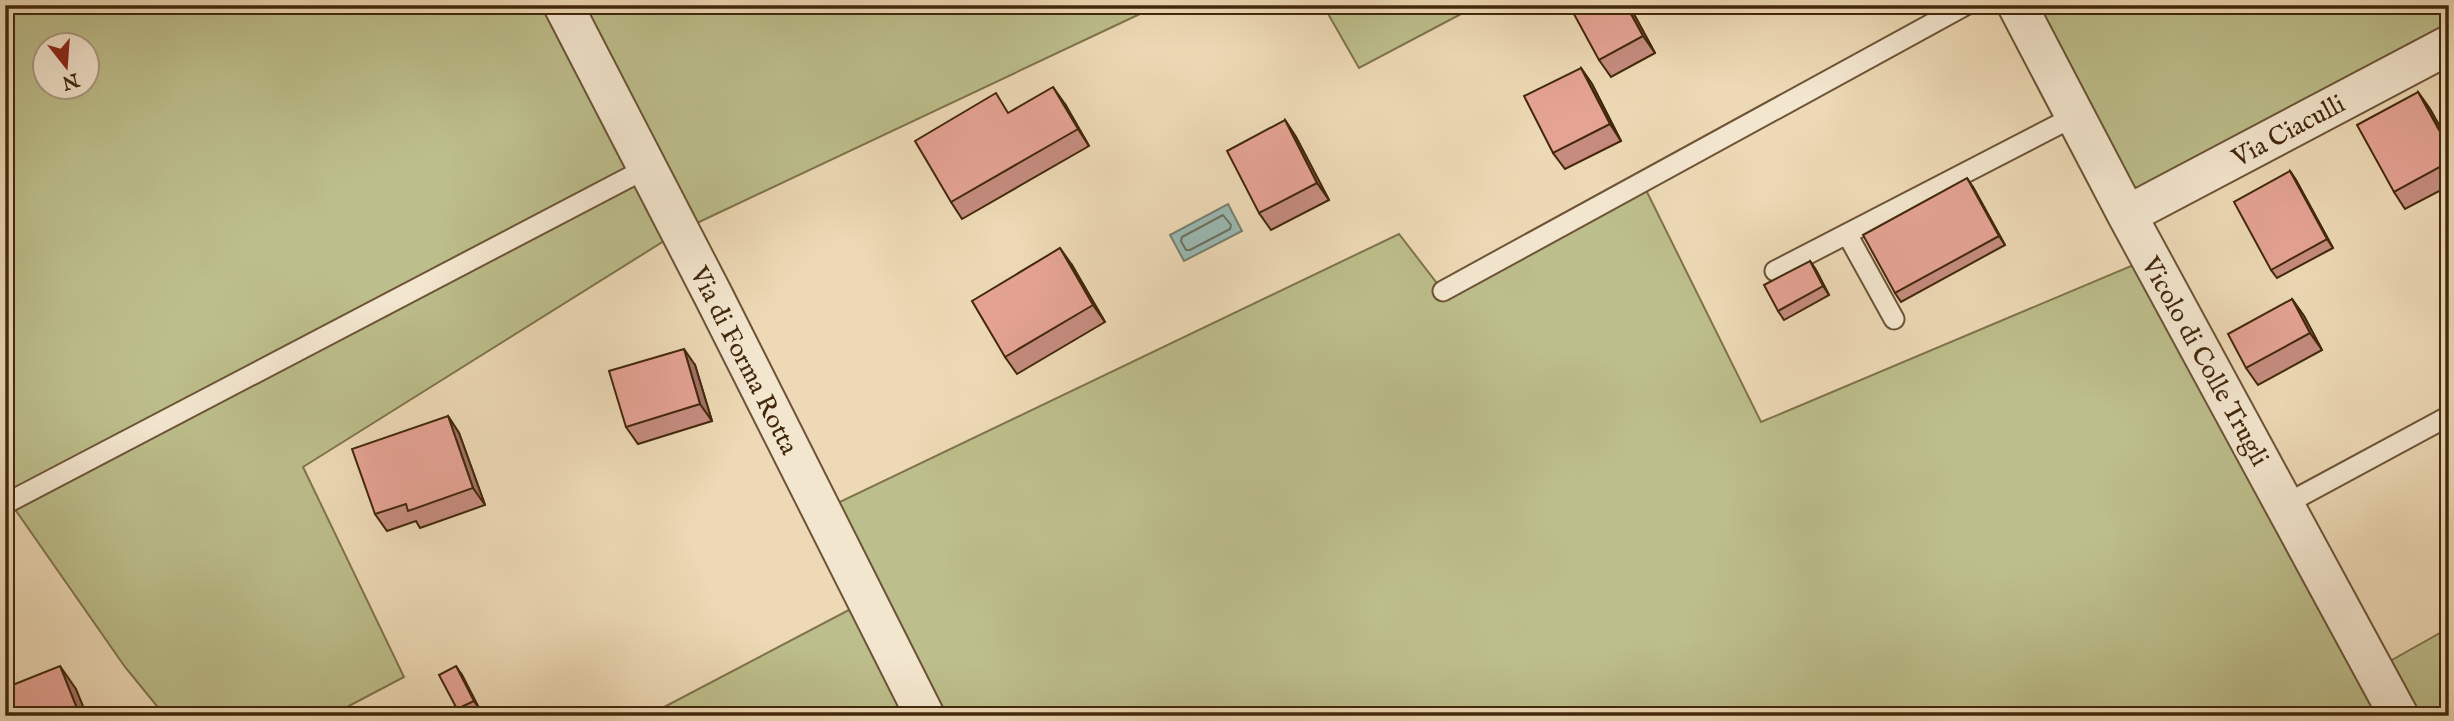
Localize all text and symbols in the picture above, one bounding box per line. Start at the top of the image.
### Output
north arrow [32,32,102,102]
text: N [58,66,83,94]
street label: Via Ciaculli [2226,88,2351,175]
street label: Vicolo di Colle Trugli [2133,250,2276,472]
street label: Via di Forma Rotta [682,260,806,461]

